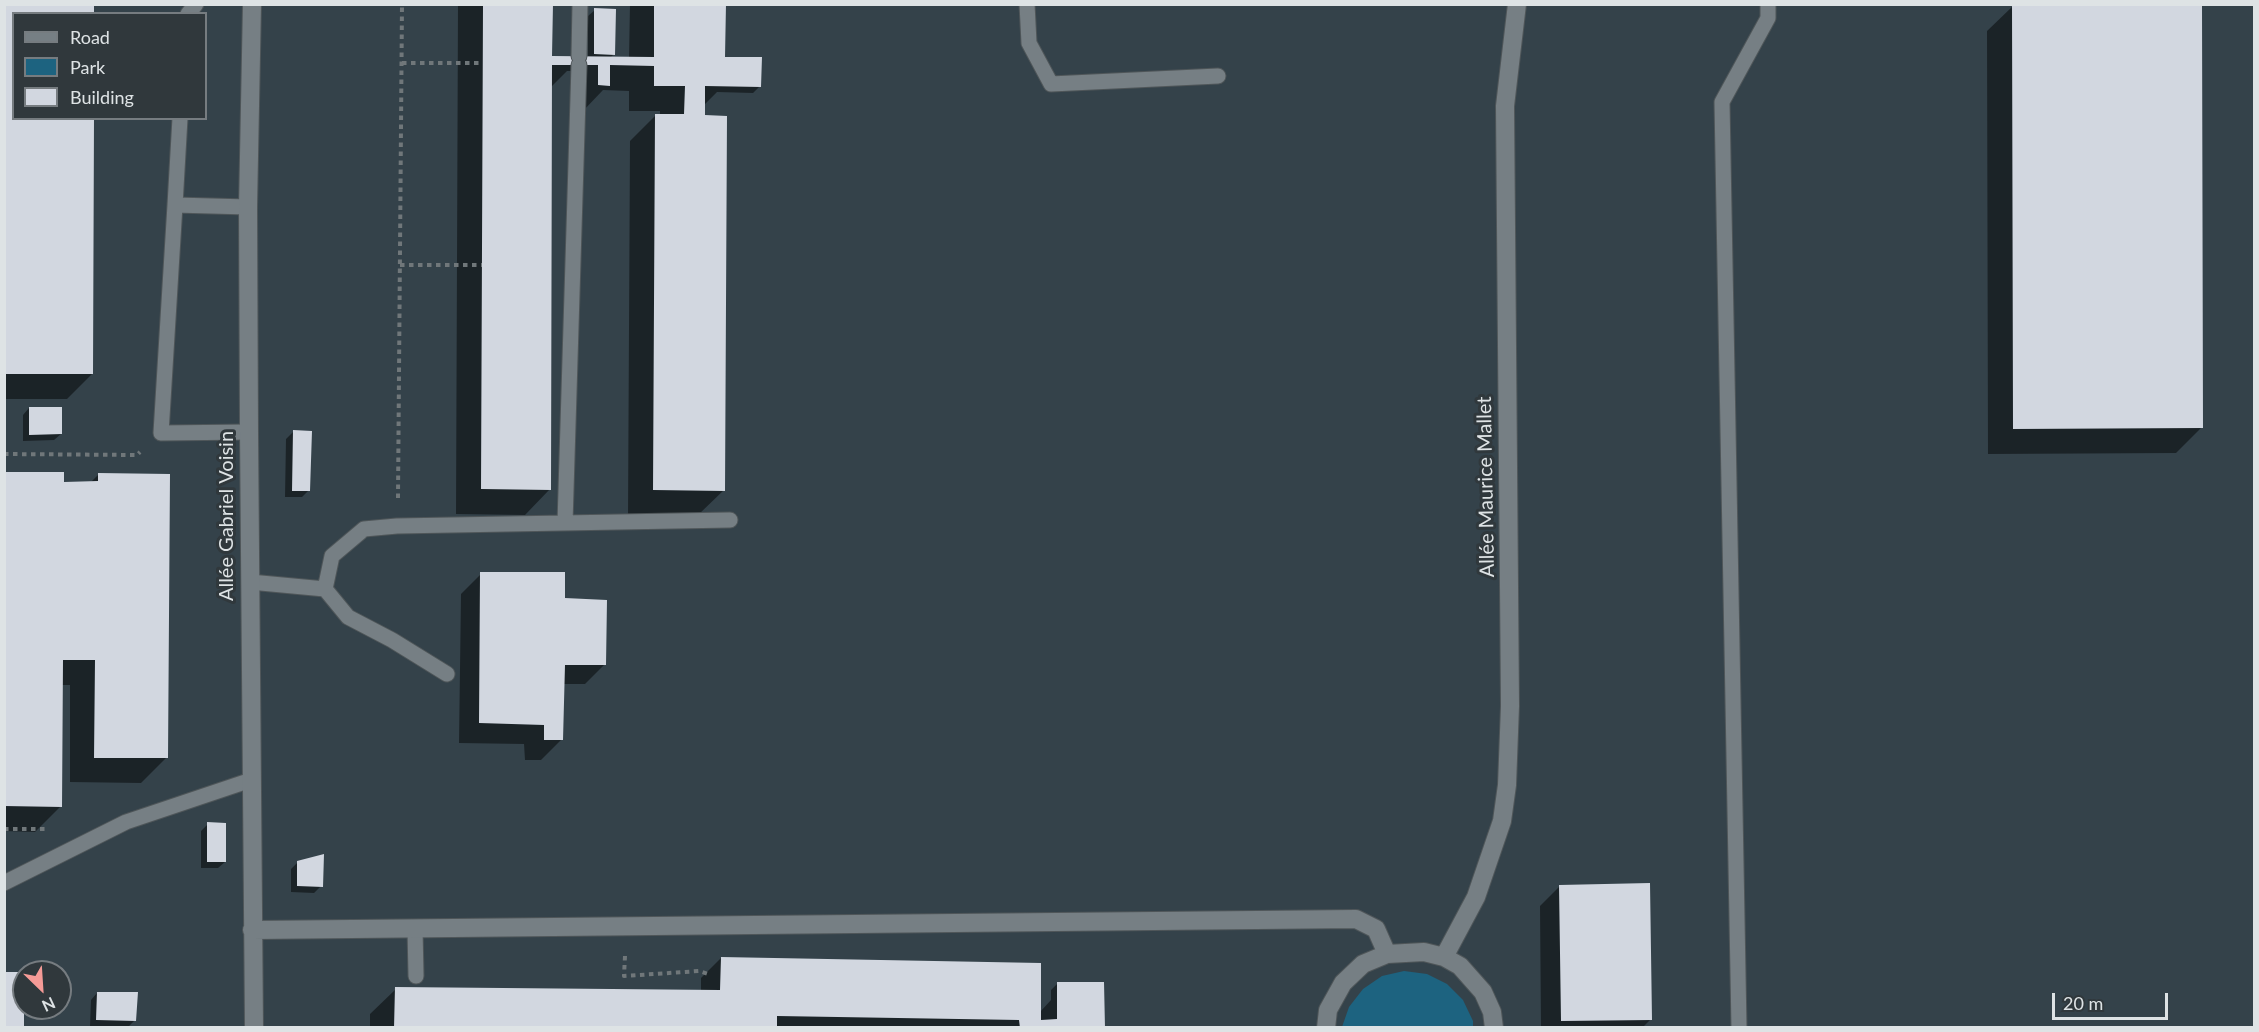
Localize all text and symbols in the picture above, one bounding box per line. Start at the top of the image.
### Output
legend [12,12,207,120]
text: Road [70,26,110,48]
text: Park [70,56,105,78]
text: Building [70,86,134,108]
street label: Allée Maurice Mallet [1472,396,1500,578]
street label: Allée Gabriel Voisin [215,431,239,601]
north arrow [12,960,72,1020]
scale bar [2055,981,2170,1019]
text: 20 m [2063,992,2103,1014]
text: N [39,994,59,1016]

